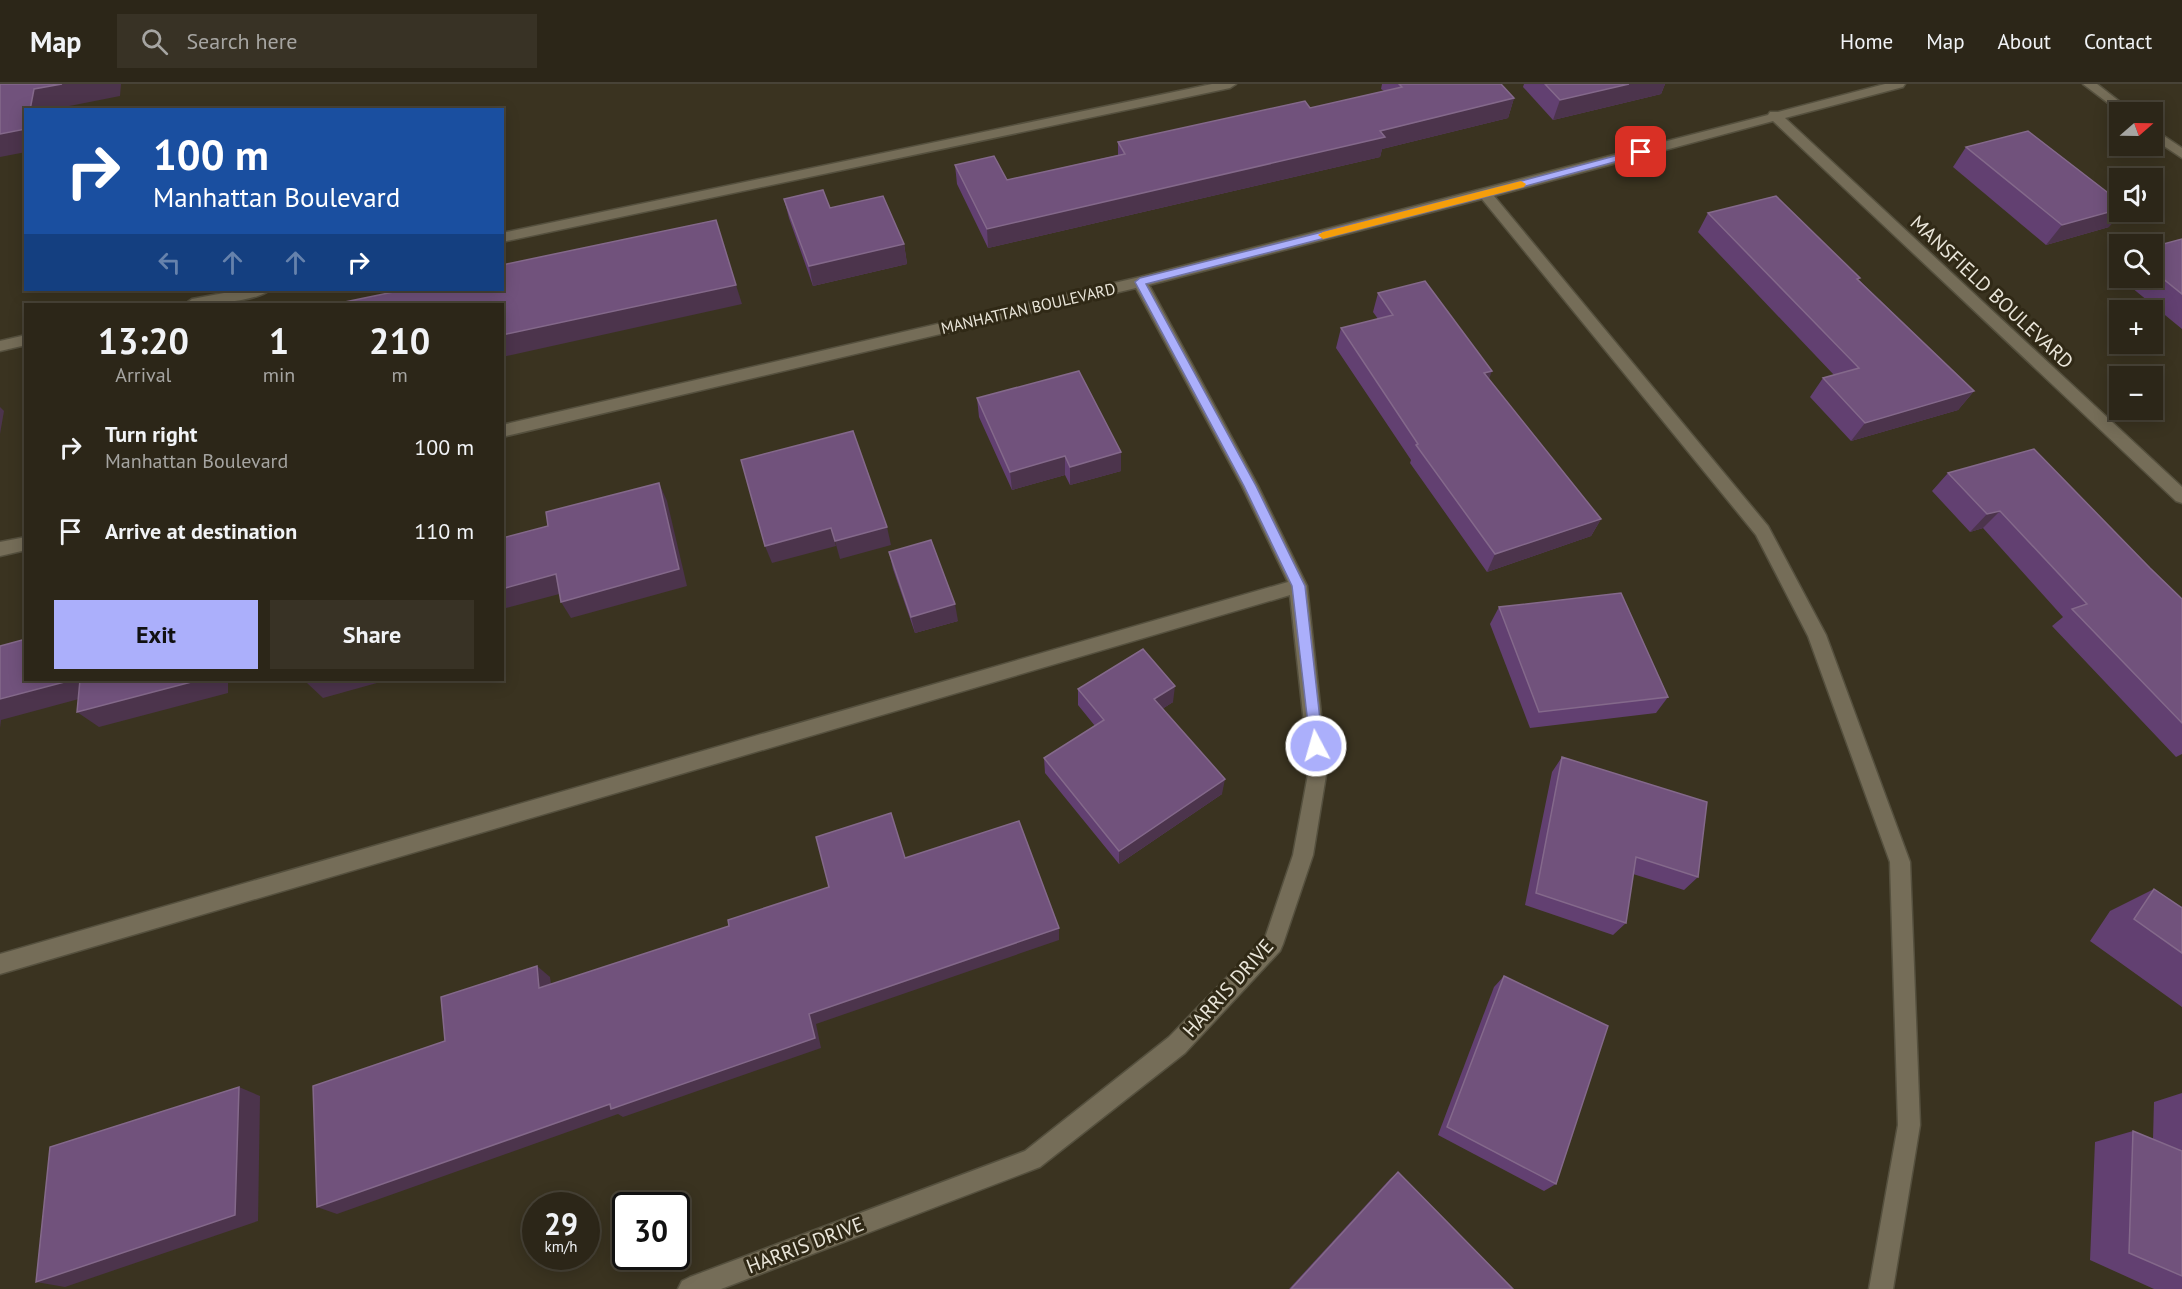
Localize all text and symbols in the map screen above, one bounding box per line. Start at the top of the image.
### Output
search box [117,14,537,68]
text: Map [30,23,81,60]
icon: search [138,25,171,58]
text: Search here [186,27,297,55]
text: Home [1840,28,1893,55]
text: Map [1926,28,1965,55]
text: About [1998,28,2051,55]
text: Contact [2084,28,2152,55]
north arrow [2109,102,2163,156]
map controls [2109,102,2163,420]
pin [1615,126,1666,177]
text: 100 m [153,127,269,182]
icon: right [54,132,132,210]
icon: arrive [1624,135,1657,168]
button: sound [2109,168,2163,222]
text: Manhattan Boulevard [153,180,400,214]
street label: MANSFIELD BOULEVARD [1905,210,2079,374]
button: search [2109,234,2163,288]
icon: left [153,246,186,279]
icon: ahead [216,246,249,279]
icon: ahead [279,246,312,279]
icon: right [342,246,375,279]
street label: MANHATTAN BOULEVARD [939,278,1117,338]
button: + [2109,300,2163,354]
text: 13:20 [98,317,189,364]
text: 1 [269,317,289,364]
text: 210 [369,317,430,364]
text: Arrival [115,362,171,388]
text: min [263,362,295,388]
text: m [392,362,408,388]
button: − [2109,366,2163,420]
text: Turn right [105,420,197,448]
icon: right [54,431,87,464]
text: 100 m [414,433,474,461]
text: Manhattan Boulevard [105,448,288,474]
icon: arrive [54,515,87,548]
text: Arrive at destination [105,517,297,545]
text: 110 m [414,517,474,545]
button: Exit [54,600,258,669]
button: Share [270,600,474,669]
position arrow [1284,714,1348,778]
street label: HARRIS DRIVE [1177,933,1279,1043]
speed limit sign: 30 [612,1192,690,1270]
text: 29 [544,1204,578,1243]
street label: HARRIS DRIVE [743,1211,867,1279]
text: km/h [545,1237,577,1256]

